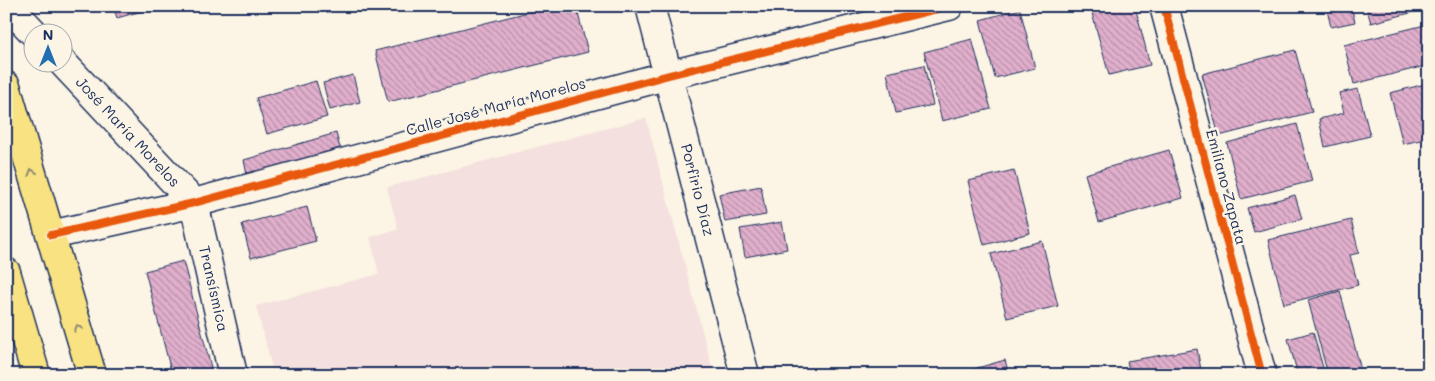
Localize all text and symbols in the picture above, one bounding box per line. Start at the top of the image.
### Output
north arrow [22,22,72,72]
text: N [43,25,53,44]
street label: José María Morelos [72,72,185,191]
street label: Calle José María Morelos [404,72,588,140]
street label: Emiliano Zapata [1202,127,1252,247]
street label: Porfirio Díaz [677,141,720,238]
one-way arrow [28,169,38,177]
street label: Transísmica [195,244,234,333]
one-way arrow [74,324,84,333]

